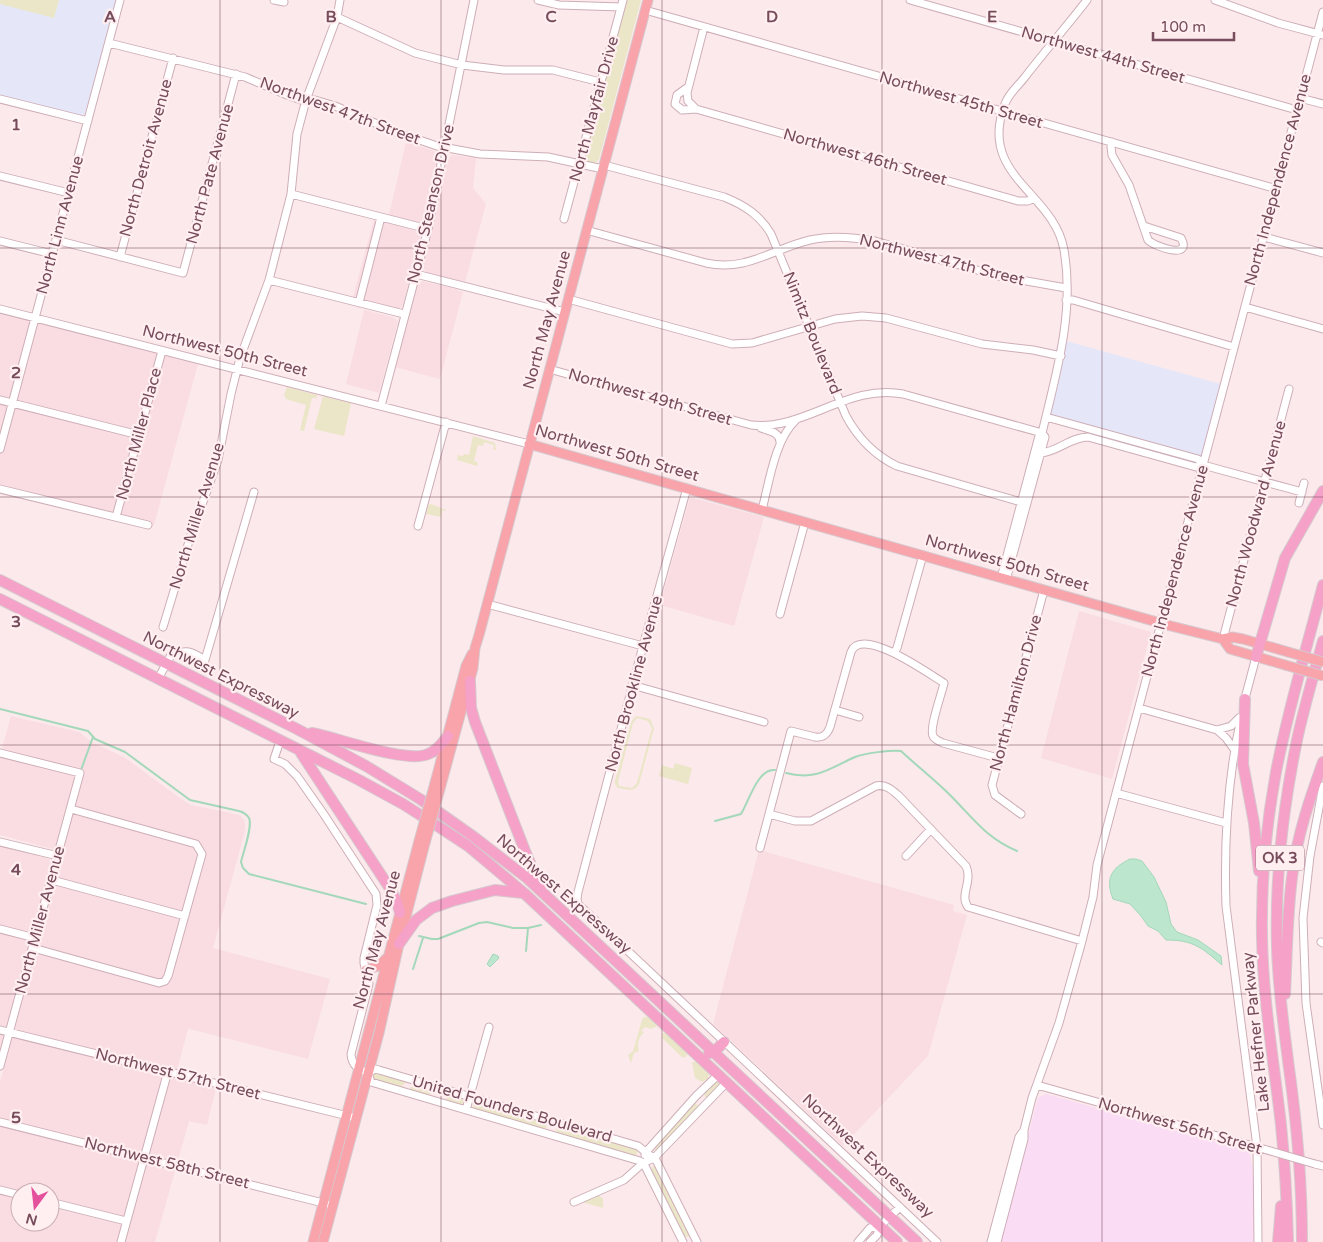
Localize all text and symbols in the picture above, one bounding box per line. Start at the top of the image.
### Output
text: A [104,7,116,27]
text: B [325,7,337,27]
text: C [545,7,557,27]
text: D [766,7,778,27]
text: E [987,7,997,27]
scale bar [1153,10,1234,42]
text: 100 m [1160,18,1206,36]
street label: Northwest 44th Street [1019,22,1187,88]
street label: North Mayfair Drive [565,34,623,184]
street label: Northwest 45th Street [877,67,1045,133]
street label: North Independence Avenue [1240,72,1316,288]
street label: Northwest 47th Street [257,73,423,149]
street label: North Detroit Avenue [115,77,177,239]
street label: North Pate Avenue [182,102,238,246]
text: 1 [11,115,21,135]
street label: North Steanson Drive [403,123,459,285]
street label: Northwest 46th Street [781,124,949,190]
street label: North Linn Avenue [32,154,88,296]
street label: Northwest 47th Street [857,230,1027,290]
street label: North May Avenue [519,248,575,392]
street label: Nimitz Boulevard [778,269,846,397]
street label: Northwest 50th Street [140,321,310,381]
text: 2 [11,363,21,383]
street label: Northwest 49th Street [566,364,734,430]
street label: North Miller Place [112,366,166,502]
street label: North Woodward Avenue [1221,418,1291,610]
street label: Northwest 50th Street [533,420,701,486]
street label: North Miller Avenue [165,440,229,592]
street label: North Independence Avenue [1137,463,1213,679]
street label: Northwest 50th Street [923,530,1091,596]
street label: North Brookline Avenue [601,594,667,774]
text: 3 [11,612,21,632]
street label: North Hamilton Drive [985,613,1047,773]
street label: Northwest Expressway [139,627,303,723]
street label: Northwest Expressway [492,830,636,959]
street label: North Miller Avenue [11,844,69,996]
road number: OK 3 [1256,846,1304,870]
text: 4 [11,860,21,880]
street label: North May Avenue [349,868,405,1012]
street label: Lake Hefner Parkway [1238,951,1274,1113]
street label: Northwest 57th Street [93,1044,263,1104]
street label: United Founders Boulevard [410,1071,614,1147]
street label: Northwest Expressway [798,1090,938,1223]
street label: Northwest 56th Street [1096,1093,1264,1159]
text: 5 [11,1108,21,1128]
street label: Northwest 58th Street [82,1133,252,1193]
north arrow [10,1182,60,1232]
text: N [24,1209,39,1229]

